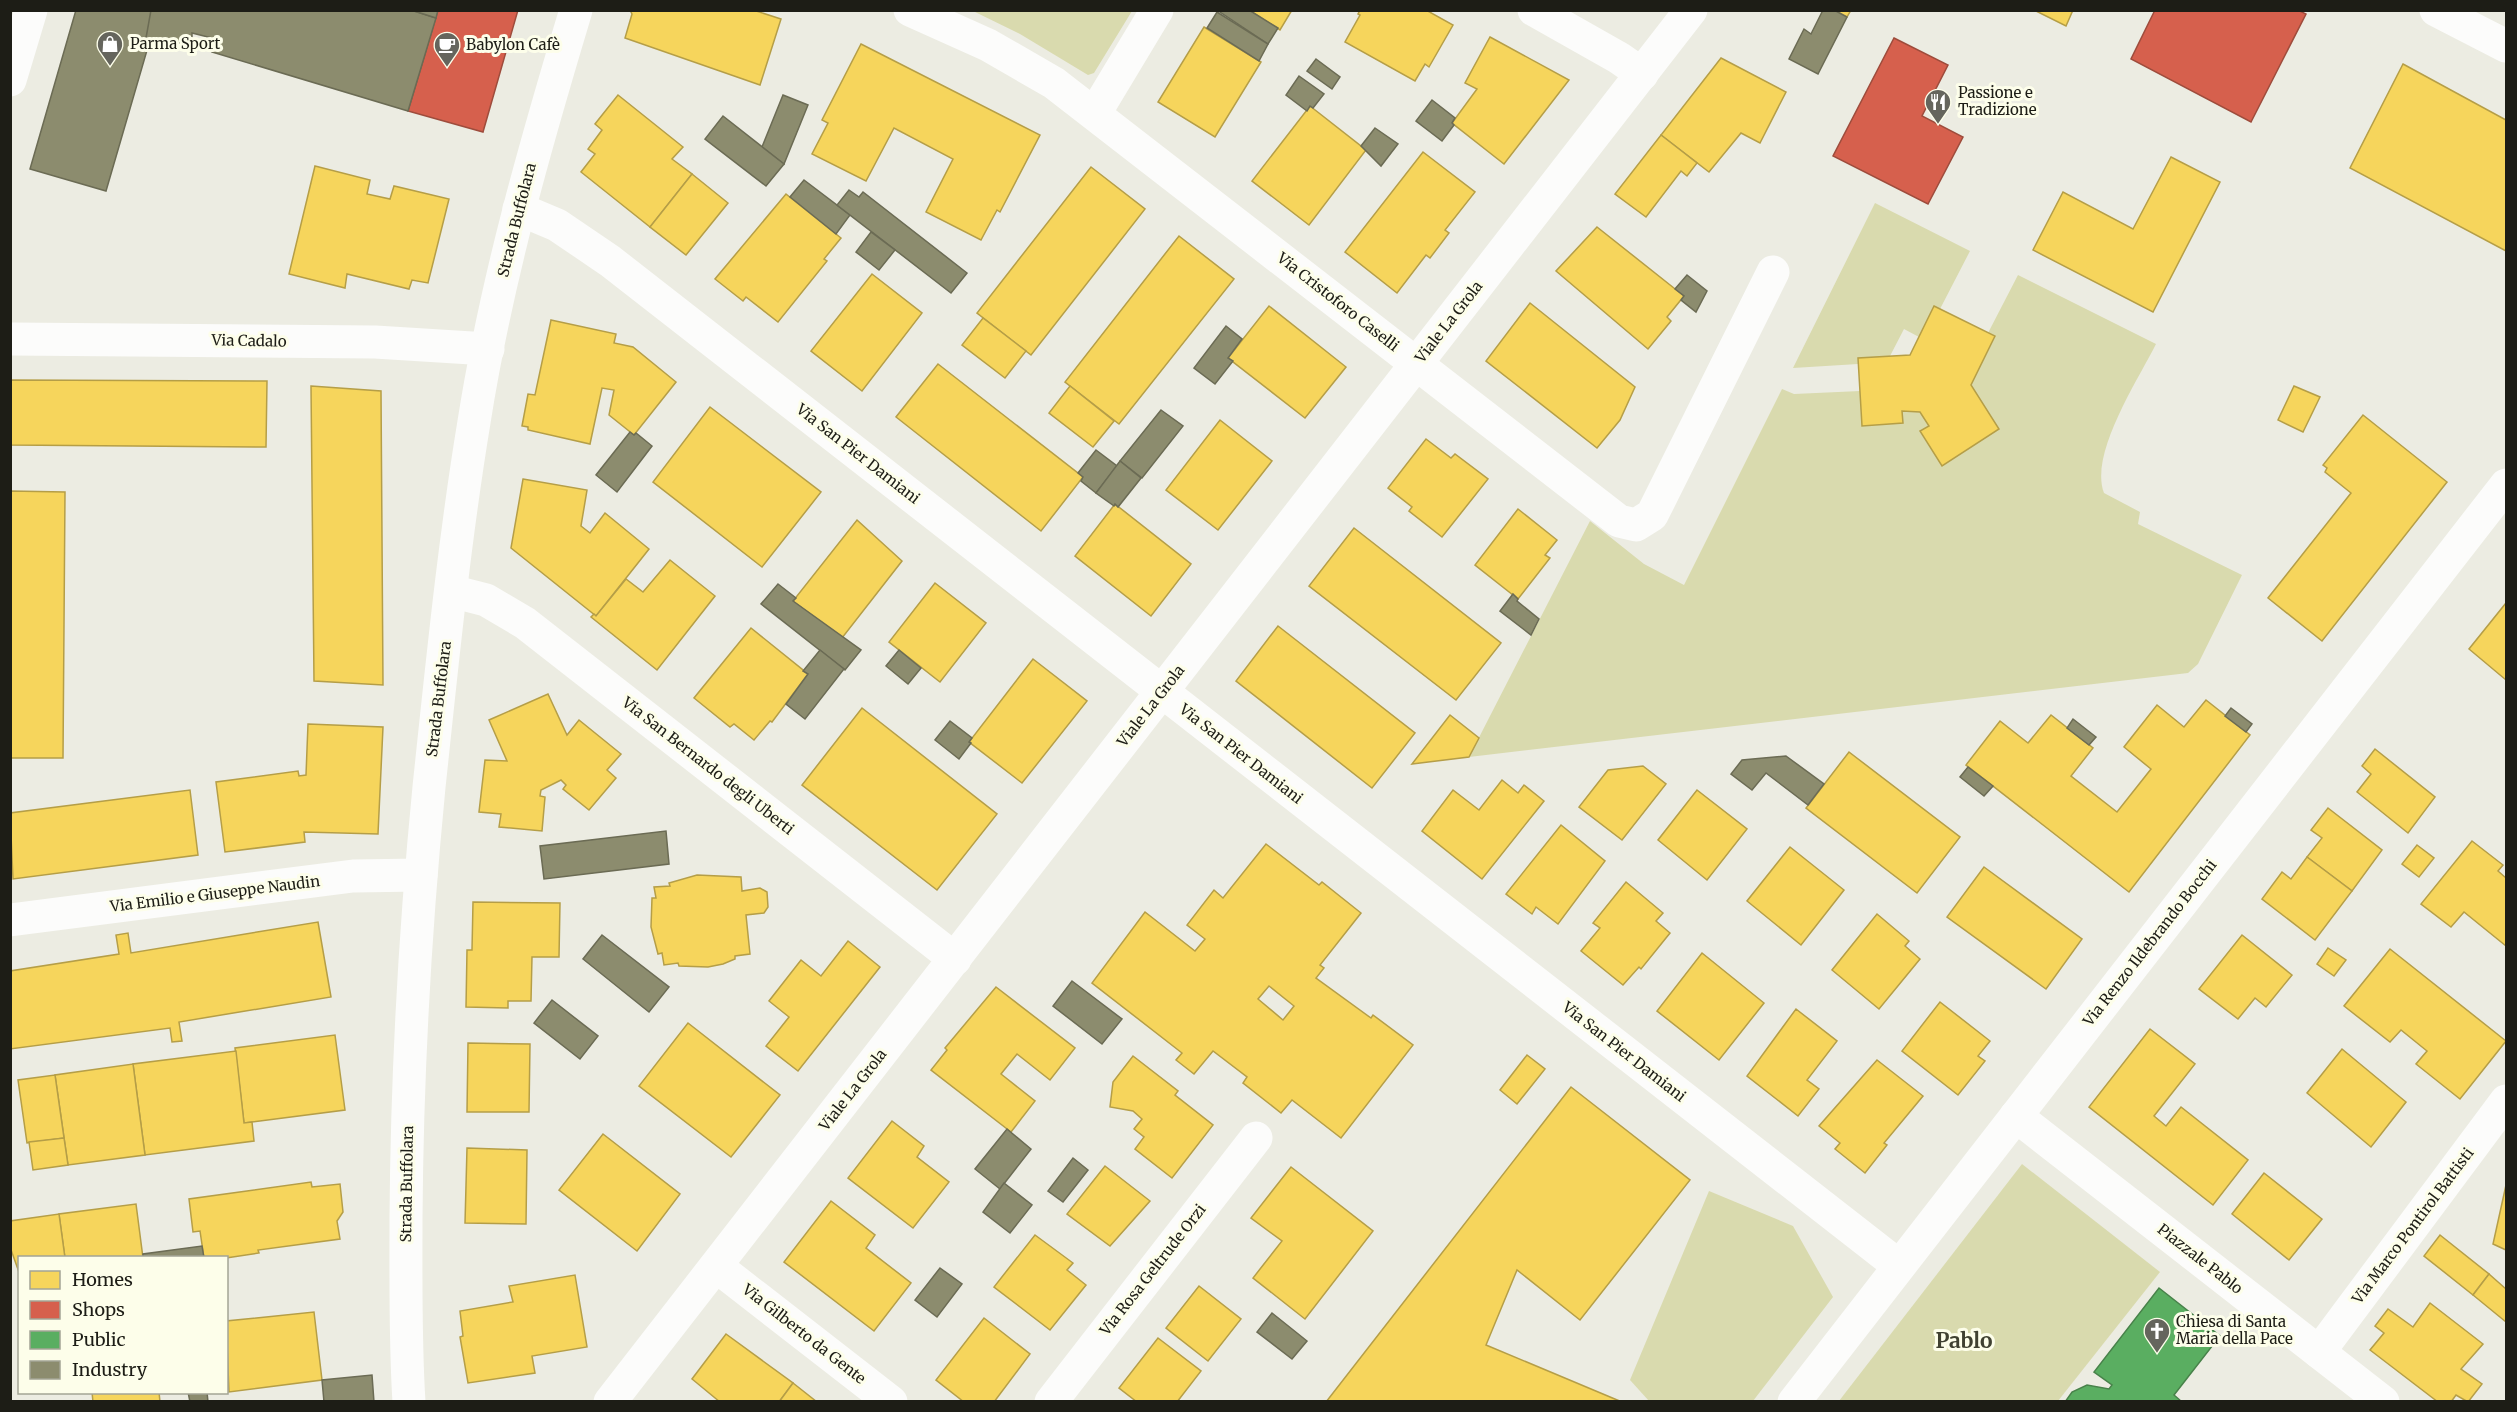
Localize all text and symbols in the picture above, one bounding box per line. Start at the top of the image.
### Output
shop icon: Parma Sport [95,29,125,67]
cafe icon: Babylon Cafè [432,30,462,68]
place label: Parma Sport [130,34,221,53]
place label: Babylon Cafè [466,35,560,54]
place label: Passione e Tradizione [1958,83,2037,119]
restaurant icon: Passione e Tradizione [1923,87,1953,125]
street label: Strada Buffolara [493,161,540,279]
street label: Via Cristoforo Caselli [1273,248,1403,355]
street label: Viale La Grola [1410,277,1486,367]
street label: Via Cadalo [210,330,287,351]
street label: Via San Pier Damiani [792,399,924,508]
street label: Strada Buffolara [422,640,455,758]
street label: Viale La Grola [1112,661,1188,751]
street label: Via San Bernardo degli Uberti [618,692,798,839]
street label: Via San Pier Damiani [1175,699,1307,808]
street label: Via Renzo Ildebrando Bocchi [2078,856,2221,1030]
street label: Via Emilio e Giuseppe Naudin [108,871,321,916]
street label: Via San Pier Damiani [1558,997,1690,1106]
street label: Viale La Grola [814,1045,890,1135]
street label: Strada Buffolara [396,1125,417,1243]
street label: Via Marco Pontirol Battisti [2347,1144,2478,1308]
street label: Via Rosa Geltrude Orzi [1095,1200,1210,1340]
street label: Piazzale Pablo [2154,1219,2247,1298]
legend [18,1256,228,1394]
text: Homes [72,1268,133,1291]
street label: Via Gilberto da Gente [738,1279,870,1388]
text: Shops [72,1298,125,1321]
place label: Chiesa di Santa Maria della Pace [2176,1312,2293,1348]
church icon: Chiesa di Santa Maria della Pace [2142,1316,2172,1354]
district label: Pablo [1935,1327,1993,1354]
text: Public [72,1328,126,1351]
text: Industry [72,1358,148,1381]

